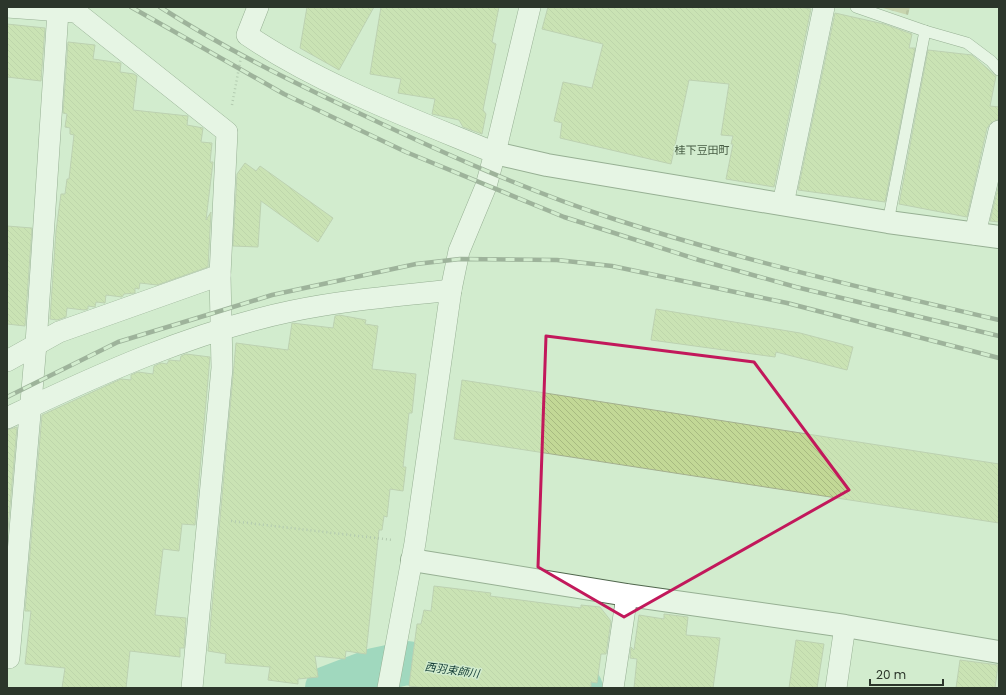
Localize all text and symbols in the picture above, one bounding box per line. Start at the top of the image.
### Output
district label: 桂下豆田町 [675,142,730,158]
water label: 西羽束師川 [424,658,481,682]
scale bar [870,661,943,687]
text: 20 m [876,666,906,683]

